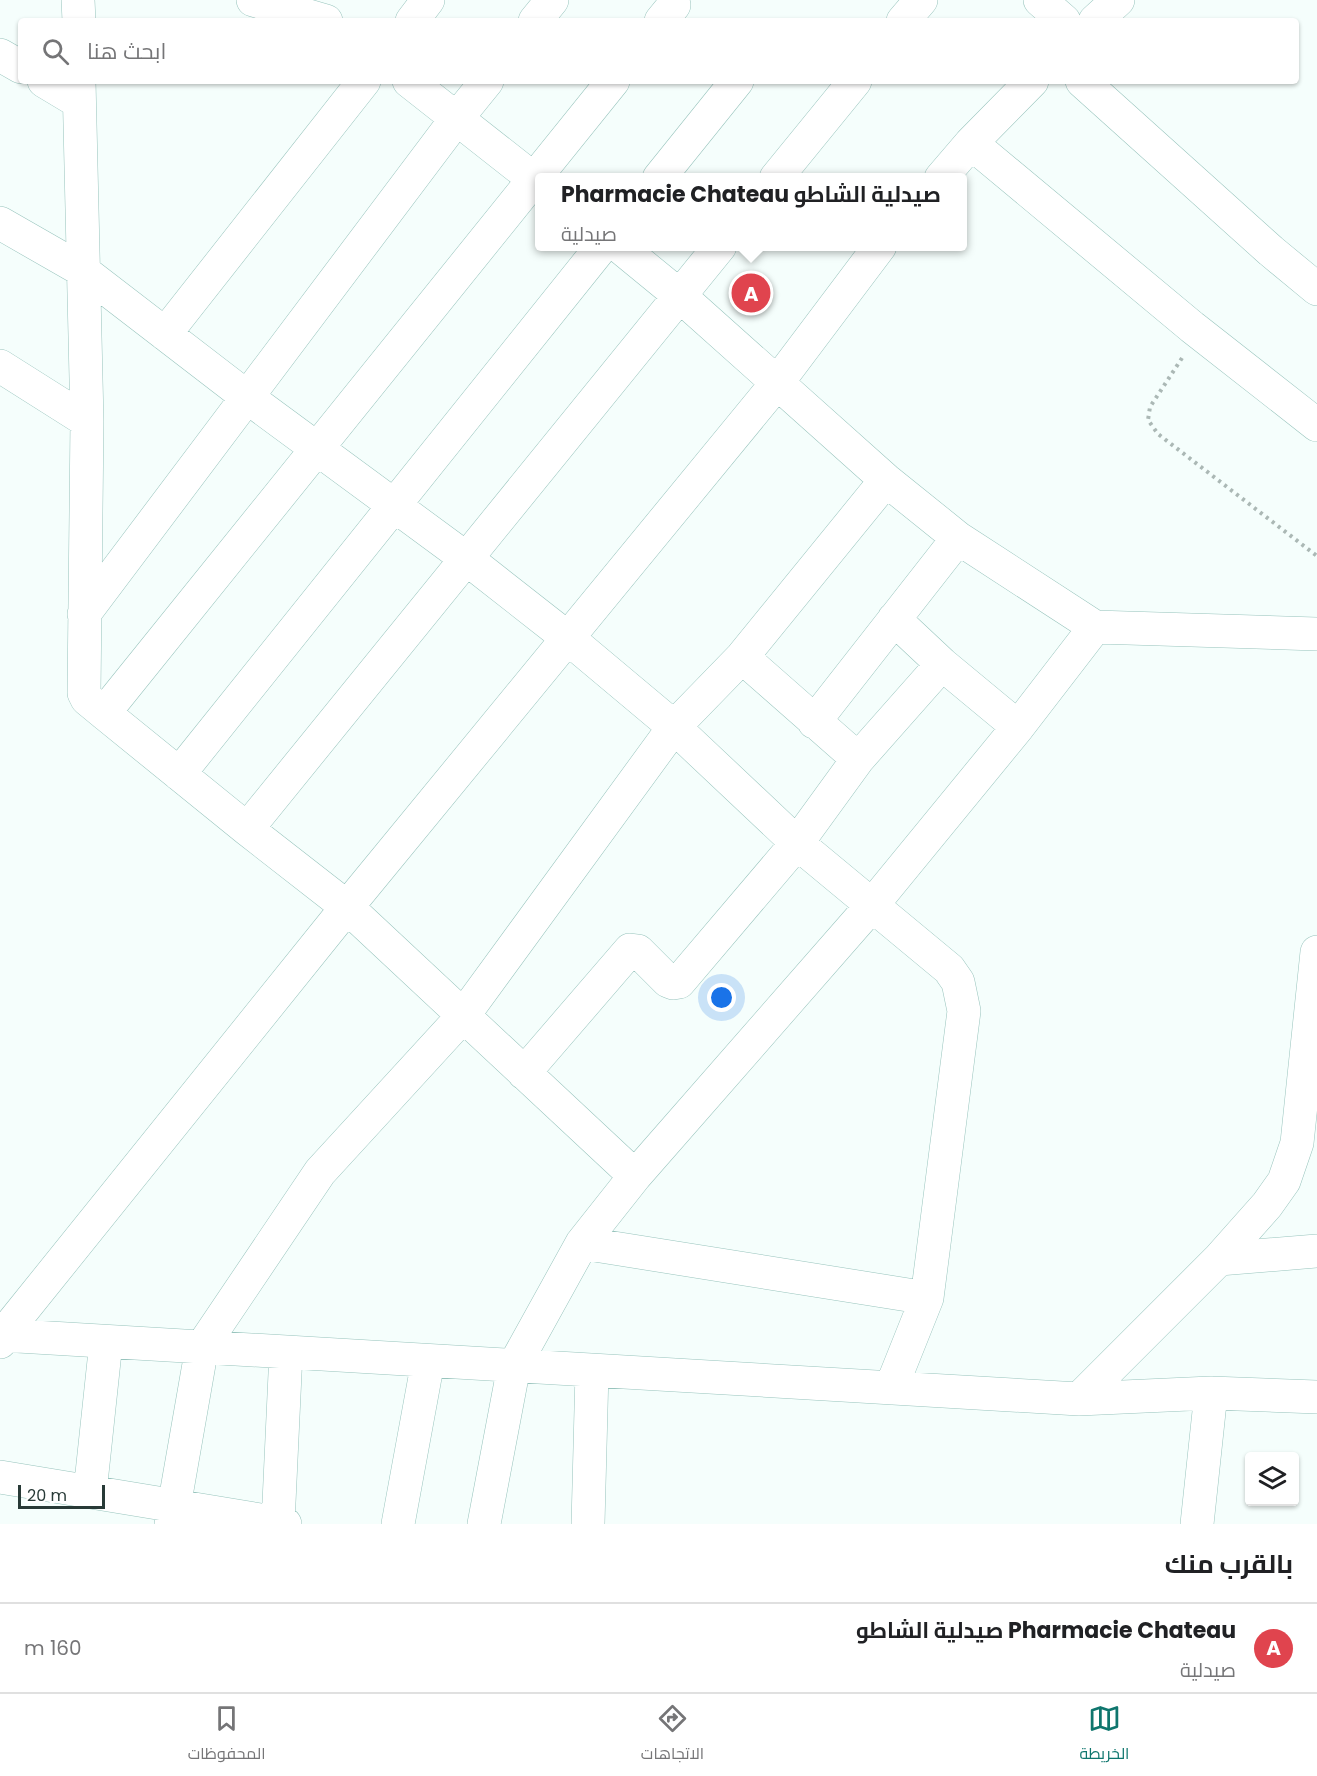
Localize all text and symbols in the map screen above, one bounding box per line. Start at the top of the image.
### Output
search box [18,18,1299,84]
icon: search [39,35,72,68]
text: ابحث هنا [87,36,166,67]
popup [535,173,967,251]
text: Pharmacie Chateau صيدلية الشاطو [561,179,941,210]
text: صيدلية [561,220,617,248]
pin: A [732,270,771,316]
your location [707,983,736,1012]
map controls [1245,1452,1299,1506]
button: layers [1245,1452,1299,1506]
scale bar [18,1482,105,1510]
text: 20 m [27,1484,67,1507]
text: بالقرب منك [1165,1546,1293,1582]
text: Pharmacie Chateau صيدلية الشاطو [856,1615,1236,1646]
text: 160 m [24,1634,82,1662]
text: A [1266,1634,1281,1662]
text: صيدلية [1180,1656,1236,1684]
tab: المحفوظات [188,1702,266,1768]
tab: الاتجاهات [641,1702,704,1768]
tab: الخريطة [1079,1702,1129,1768]

